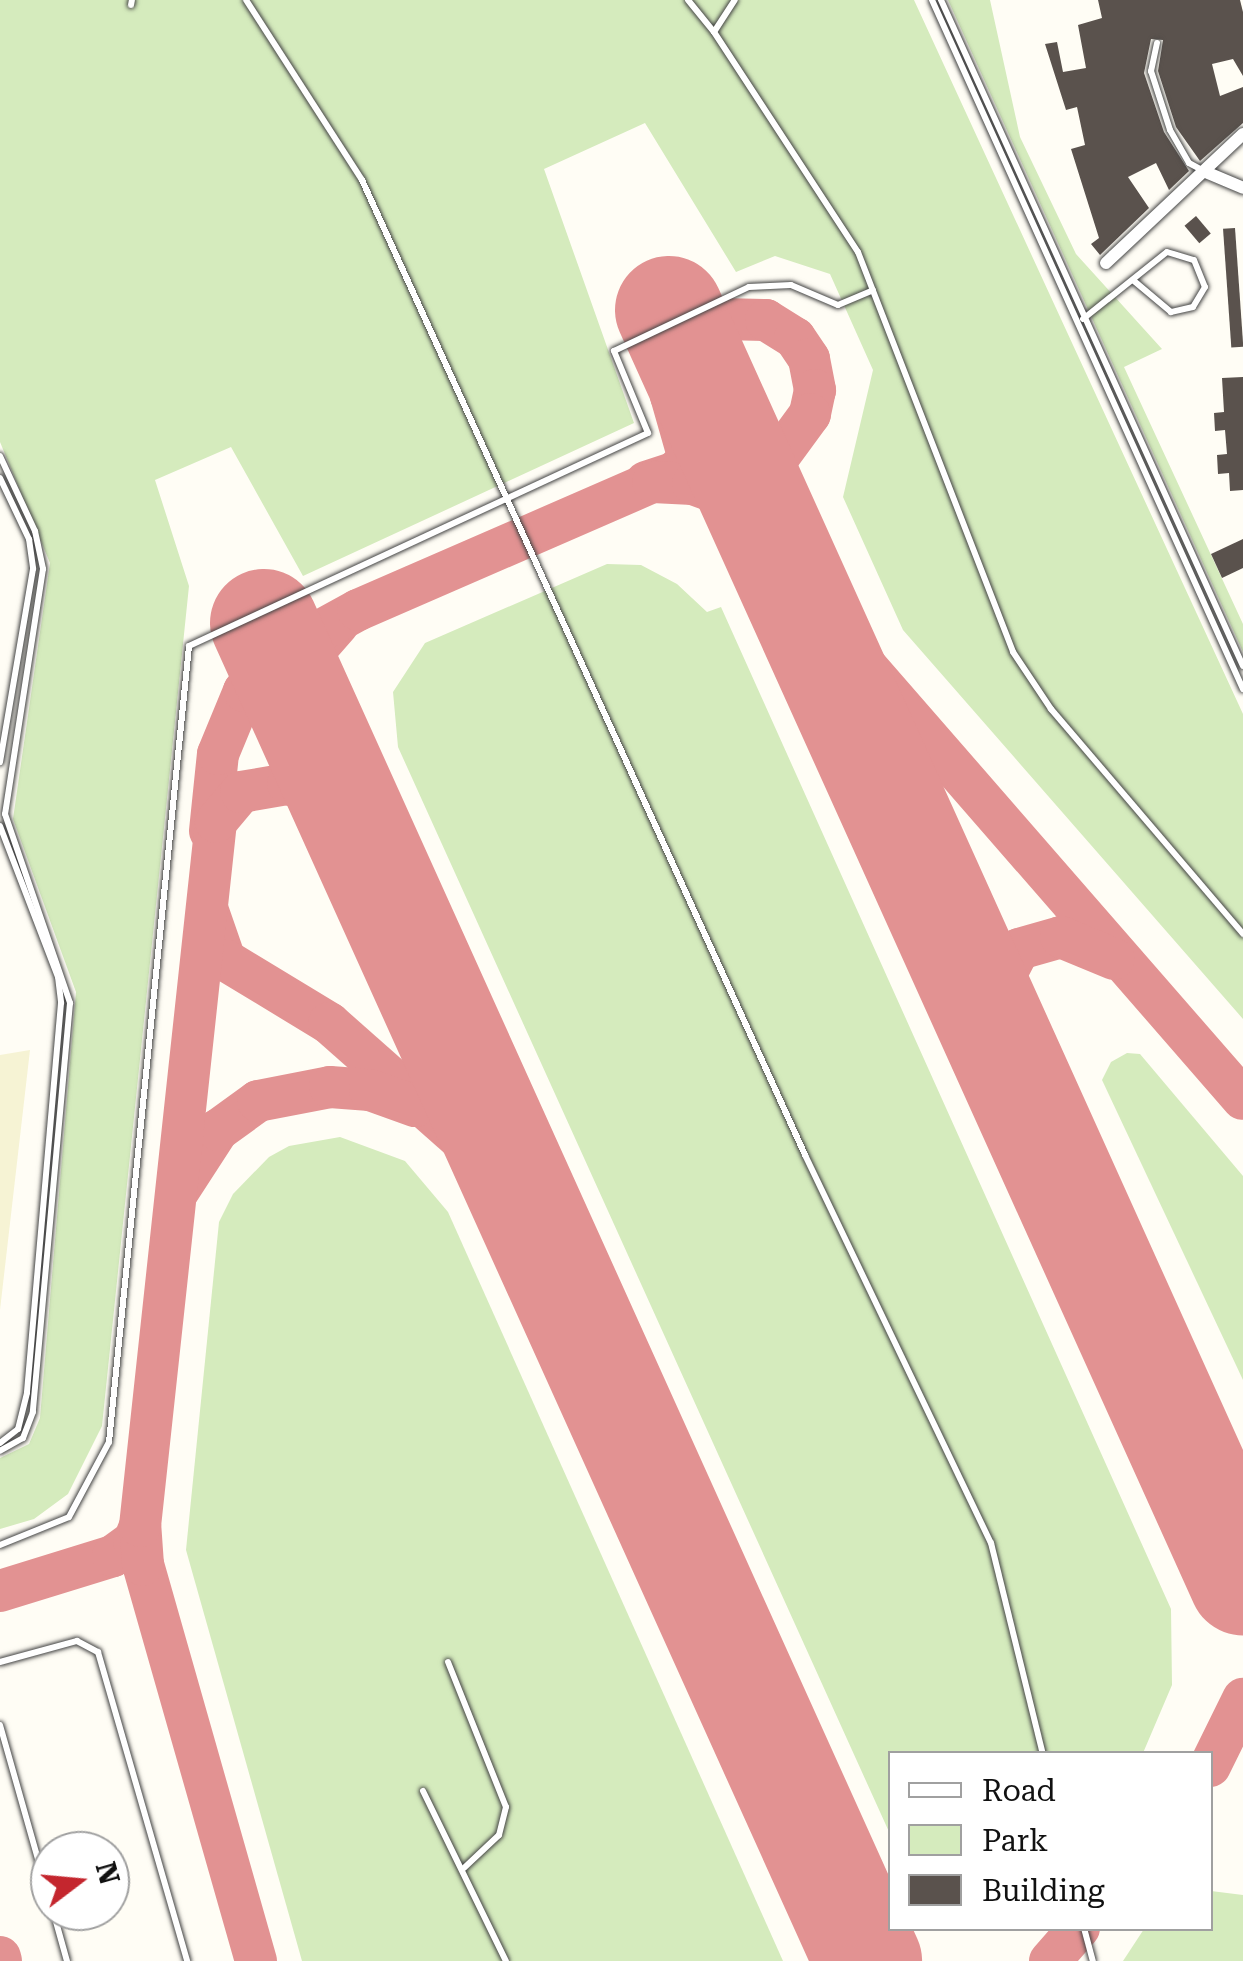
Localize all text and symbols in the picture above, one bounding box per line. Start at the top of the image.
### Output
legend [888,1751,1213,1931]
text: Road [982,1773,1056,1808]
text: Park [982,1823,1048,1858]
north arrow [30,1831,130,1931]
text: N [89,1858,126,1888]
text: Building [982,1873,1105,1908]

